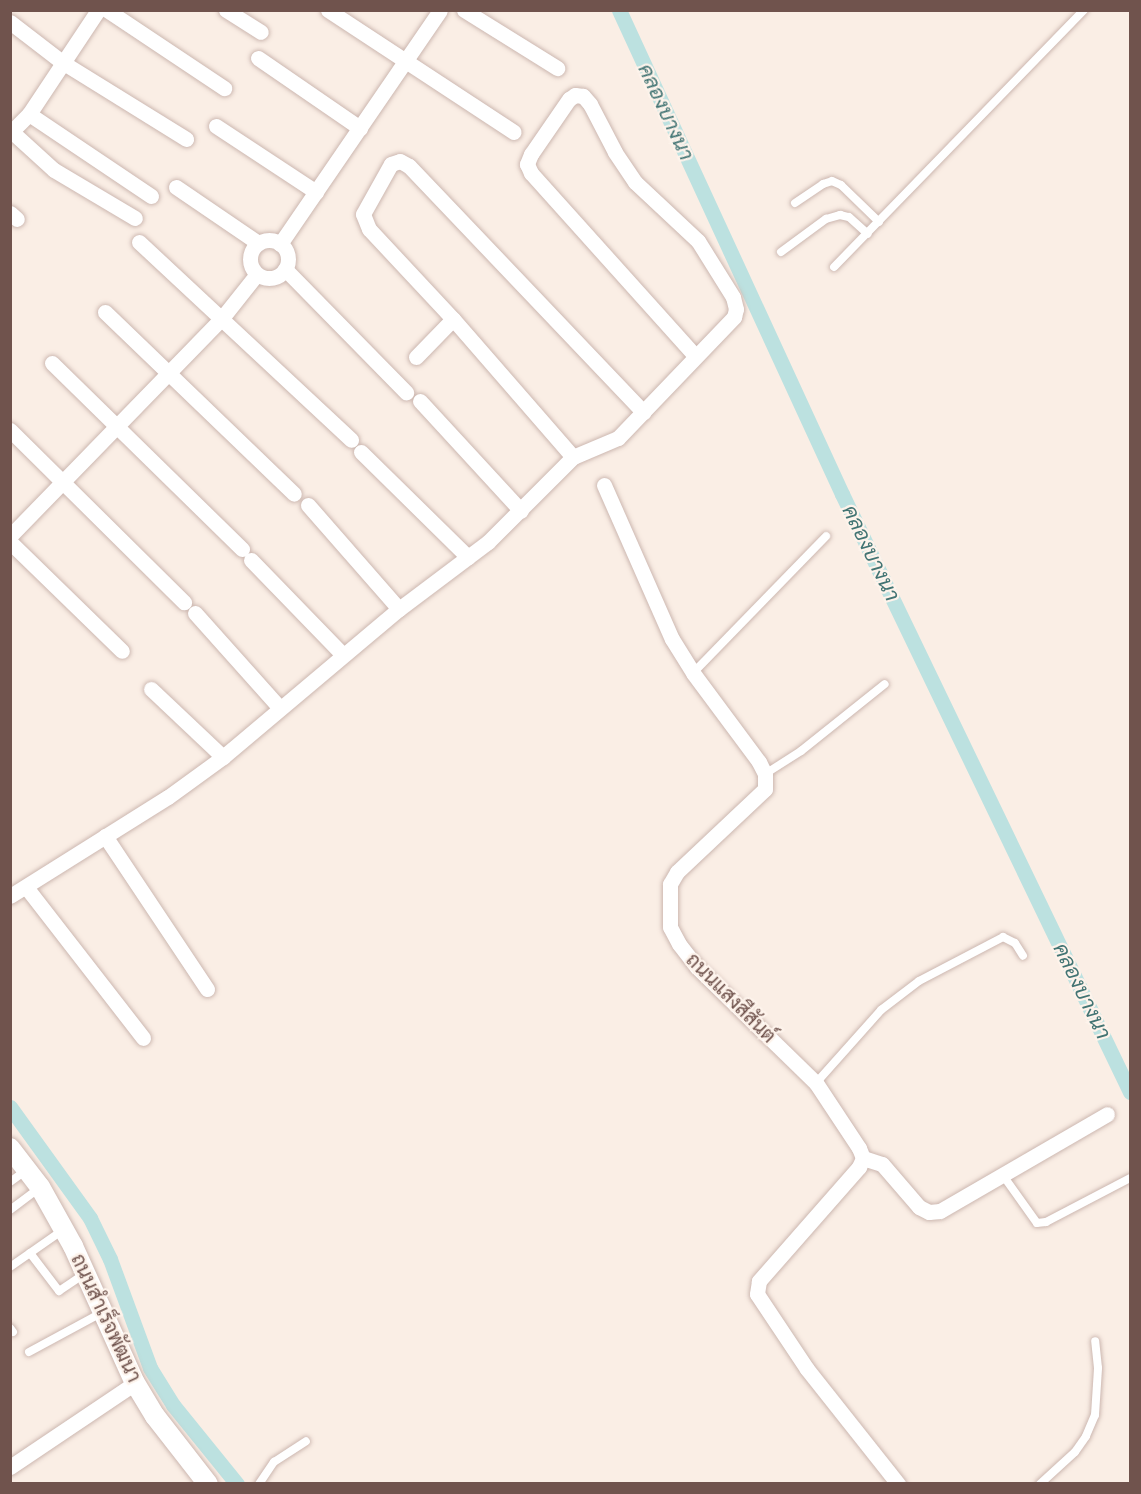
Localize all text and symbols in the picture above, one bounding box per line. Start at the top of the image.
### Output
water label: คลองบางนา [633,60,699,164]
water label: คลองบางนา [837,501,905,605]
water label: คลองบางนา [1048,939,1116,1043]
street label: ถนนแสงสีสันต์ [681,948,781,1048]
street label: ถนนสำเร็จพัฒนา [66,1250,146,1386]

